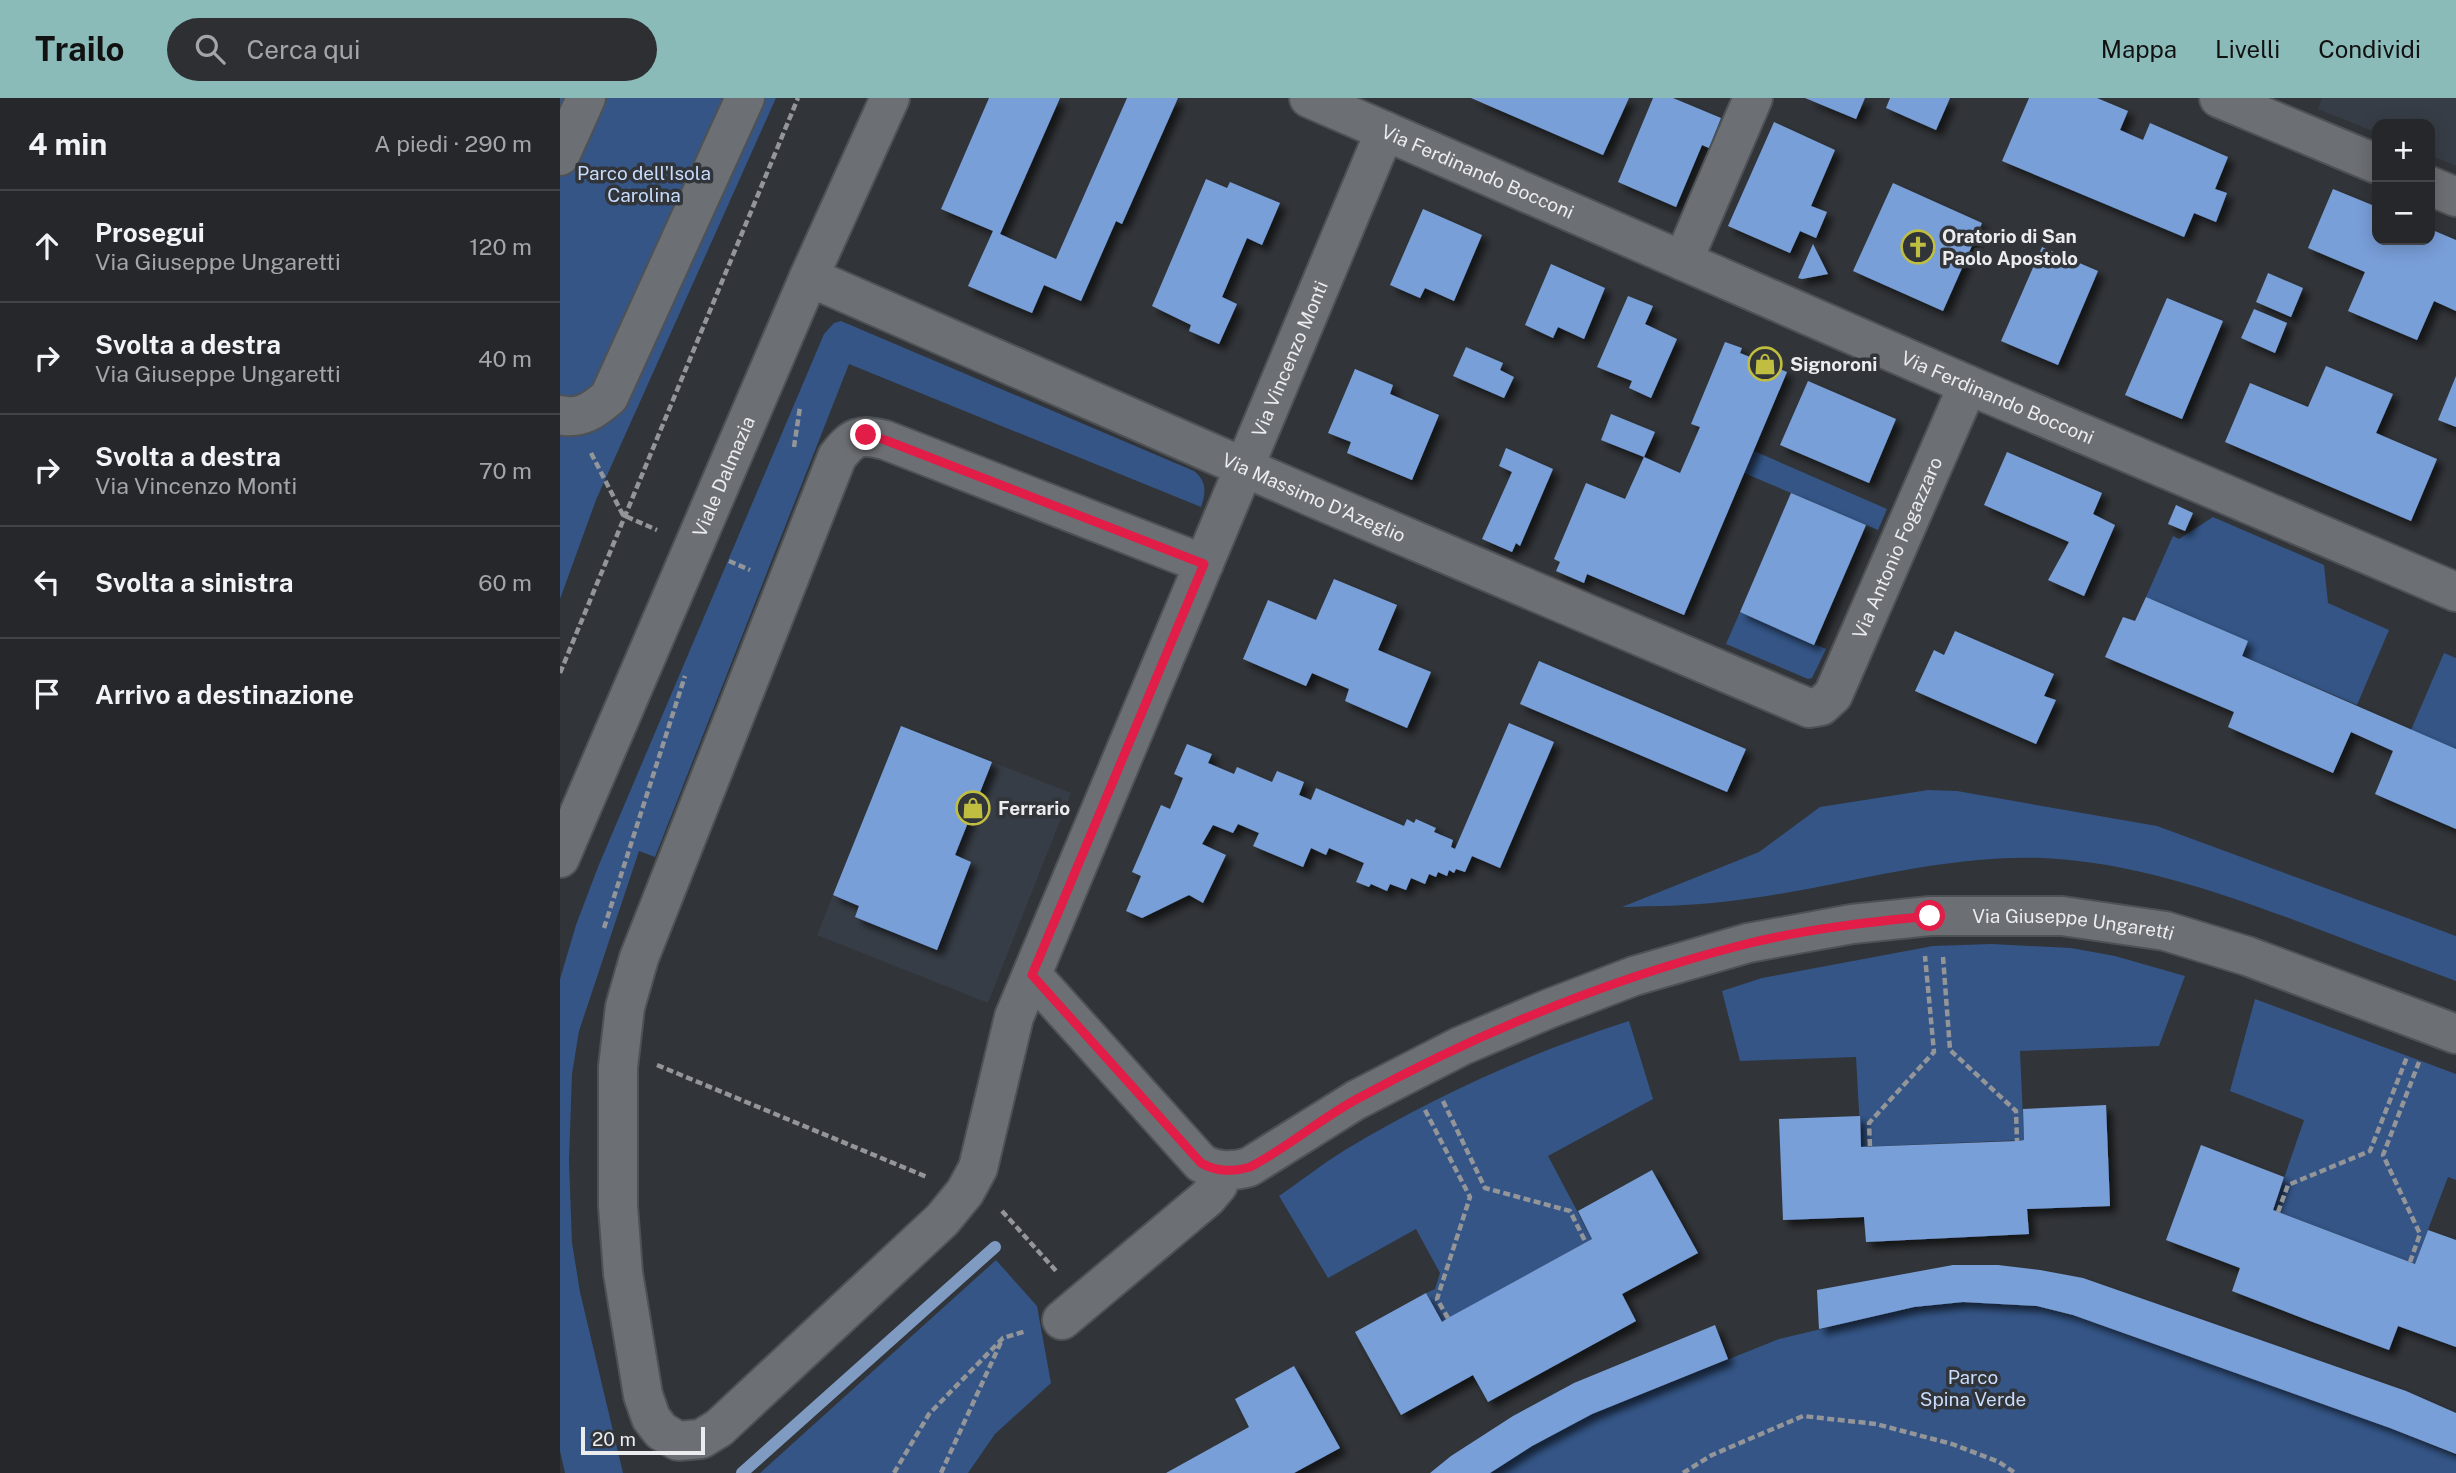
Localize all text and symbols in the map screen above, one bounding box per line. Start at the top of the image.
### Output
search box [167,18,657,81]
text: Trailo [35,30,125,68]
icon: search [191,30,229,68]
text: Cerca qui [247,34,361,65]
text: Mappa [2101,35,2177,63]
text: Livelli [2215,35,2280,63]
text: Condividi [2318,35,2421,63]
map controls [2372,119,2435,245]
button: + [2372,119,2435,182]
street label: Via Ferdinando Bocconi [1378,120,1577,223]
text: 4 min [28,126,107,162]
text: A piedi · 290 m [374,130,532,157]
park label: Parco dell'Isola Carolina [577,162,711,206]
button: − [2372,182,2435,245]
text: Prosegui [95,217,205,248]
place label: Oratorio di San Paolo Apostolo [1942,225,2078,269]
icon: ahead [28,227,66,265]
church icon: Oratorio di San Paolo Apostolo [1899,228,1937,266]
text: 120 m [469,233,532,260]
text: Via Giuseppe Ungaretti [95,248,341,275]
street label: Via Vincenzo Monti [1247,278,1332,440]
text: Svolta a destra [95,329,281,360]
icon: right [28,339,66,377]
text: 40 m [478,345,532,372]
shop icon: Signoroni [1746,345,1784,383]
street label: Via Ferdinando Bocconi [1898,346,2097,448]
place label: Signoroni [1790,353,1877,375]
text: Via Giuseppe Ungaretti [95,360,341,387]
street label: Viale Dalmazia [688,413,759,540]
route end [850,419,881,450]
text: Svolta a destra [95,441,281,472]
street label: Via Massimo D’Azeglio [1219,448,1409,546]
icon: right [28,451,66,489]
street label: Via Antonio Fogazzaro [1848,453,1946,642]
text: 70 m [479,457,532,484]
text: Via Vincenzo Monti [95,472,297,499]
icon: left [28,563,66,601]
text: Svolta a sinistra [95,567,293,598]
text: 60 m [478,569,532,596]
icon: arrive [28,675,66,713]
text: Arrivo a destinazione [95,679,354,710]
shop icon: Ferrario [954,789,992,827]
place label: Ferrario [998,797,1070,819]
route start [1914,900,1945,931]
street label: Via Giuseppe Ungaretti [1972,905,2177,944]
park label: Parco Spina Verde [1920,1366,2026,1410]
scale bar [581,1424,705,1456]
text: 20 m [592,1428,636,1450]

